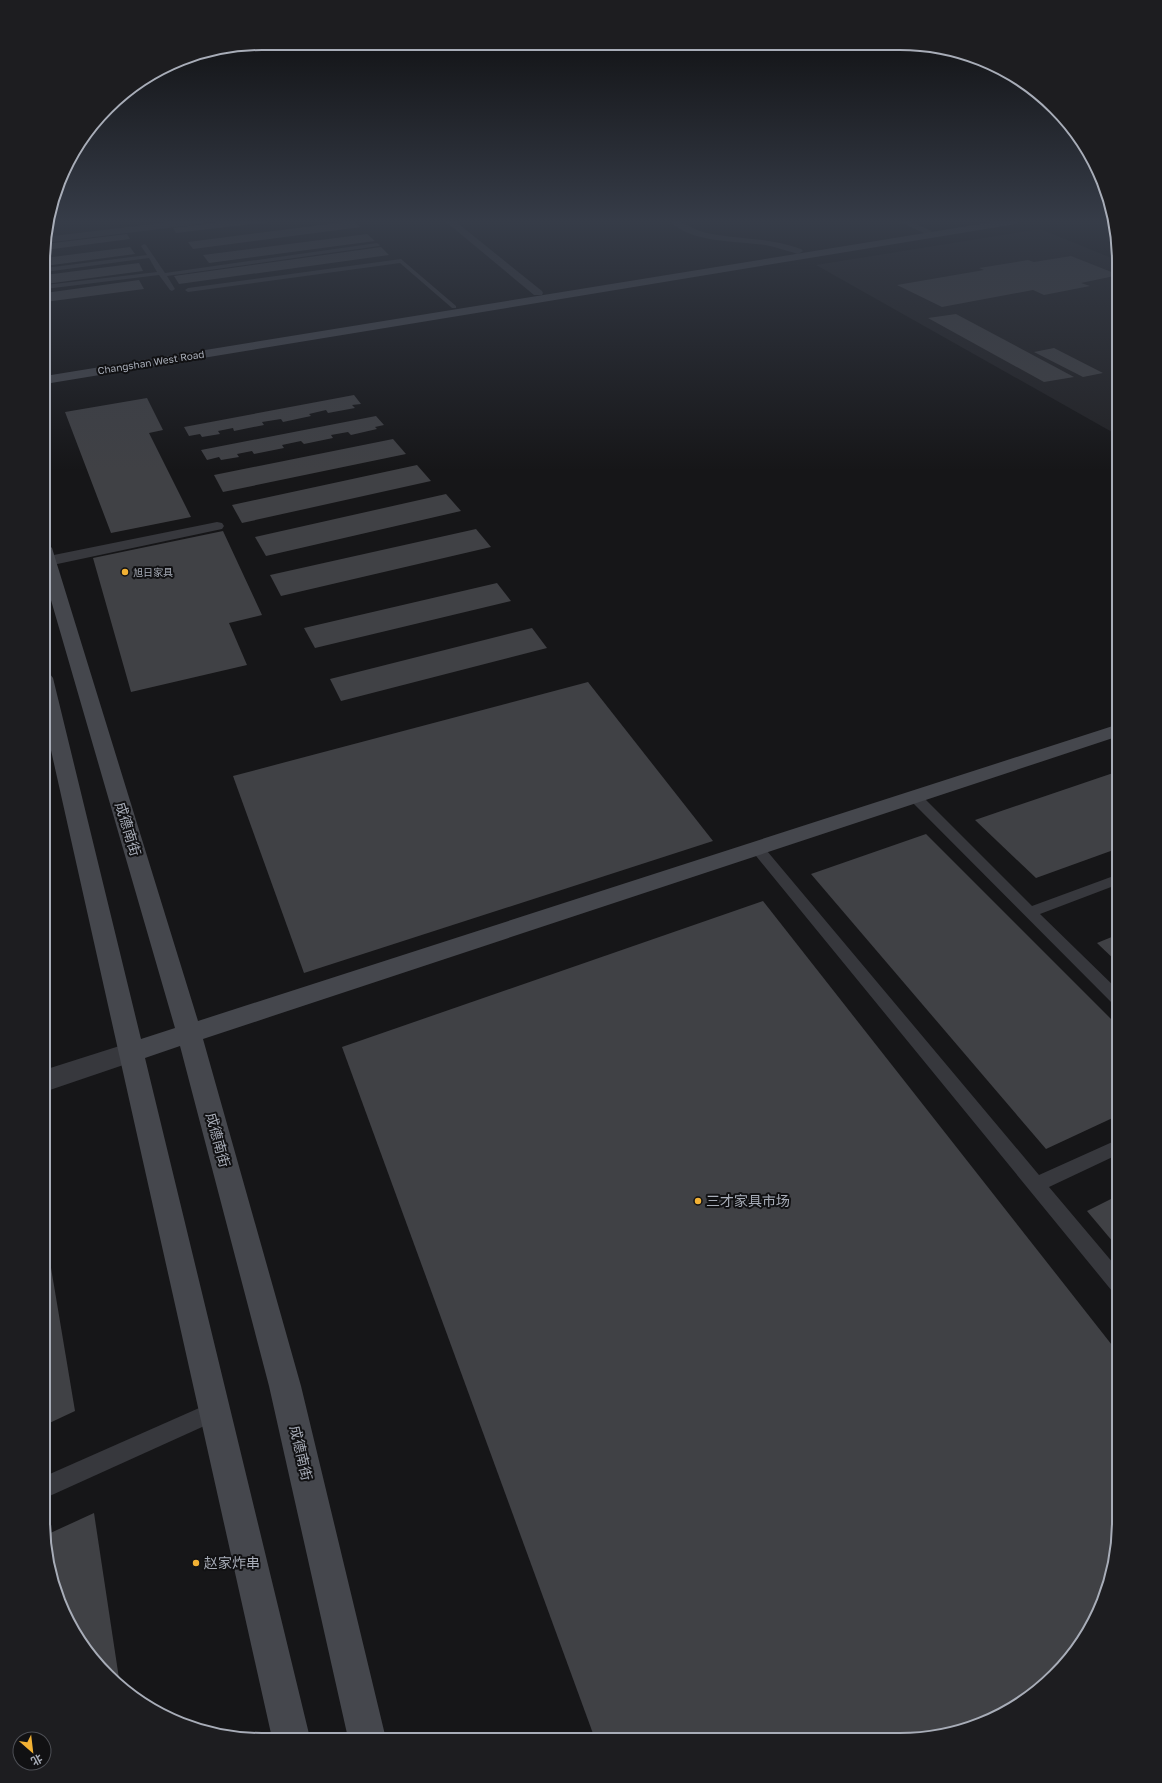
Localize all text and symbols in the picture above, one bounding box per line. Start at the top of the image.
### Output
street label: Changshan West Road [97,348,205,376]
place label: 旭日家具 [133,566,173,578]
marker: 旭日家具 [120,567,130,577]
street label: 成德南街 [112,800,145,858]
street label: 成德南街 [203,1111,234,1169]
place label: 三才家具市场 [706,1192,790,1209]
marker: 三才家具市场 [693,1196,703,1206]
street label: 成德南街 [287,1424,316,1482]
place label: 赵家炸串 [203,1554,260,1571]
marker: 赵家炸串 [191,1558,201,1568]
north arrow [12,1731,52,1771]
text: 北 [29,1752,45,1769]

